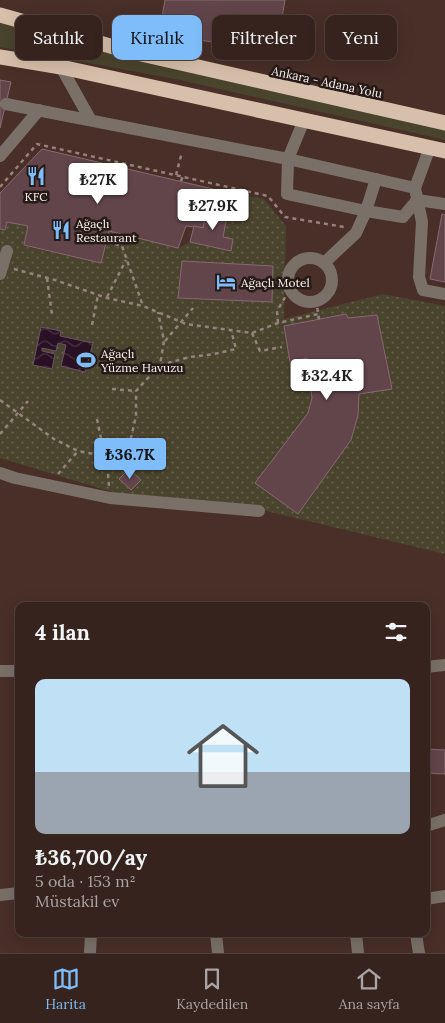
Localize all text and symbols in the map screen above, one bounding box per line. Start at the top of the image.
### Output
chip: Satılık [15,15,102,60]
chip: Kiralık [112,15,202,60]
chip: Filtreler [212,15,315,60]
chip: Yeni [325,15,397,60]
street label: Ankara - Adana Yolu [269,63,384,101]
pin: ₺27K [68,162,128,205]
restaurant icon: KFC [25,165,47,187]
text: ₺27K [80,169,116,189]
pin: ₺27.9K [172,188,254,231]
place label: KFC [24,189,48,204]
text: ₺27.9K [189,195,237,215]
place label: Ağaçlı Restaurant [75,216,137,245]
restaurant icon: Ağaçlı Restaurant [50,219,72,241]
hotel icon: Ağaçlı Motel [215,271,237,293]
place label: Ağaçlı Motel [240,275,310,290]
place label: Ağaçlı Yüzme Havuzu [100,346,183,375]
sports icon: Ağaçlı Yüzme Havuzu [75,349,97,371]
pin: ₺32.4K [286,358,368,401]
text: ₺32.4K [302,365,352,385]
pin: ₺36.7K [89,438,171,480]
text: ₺36.7K [105,444,155,464]
icon: filters [382,618,410,646]
text: 4 ilan [35,619,90,646]
icon: home [178,711,268,801]
text: ₺36,700/ay [35,844,147,871]
text: 5 oda · 153 m² [35,871,136,891]
text: Müstakil ev [35,891,119,911]
tab: Harita [45,965,86,1013]
tab: Kaydedilen [176,965,248,1013]
tab: Ana sayfa [339,965,400,1013]

